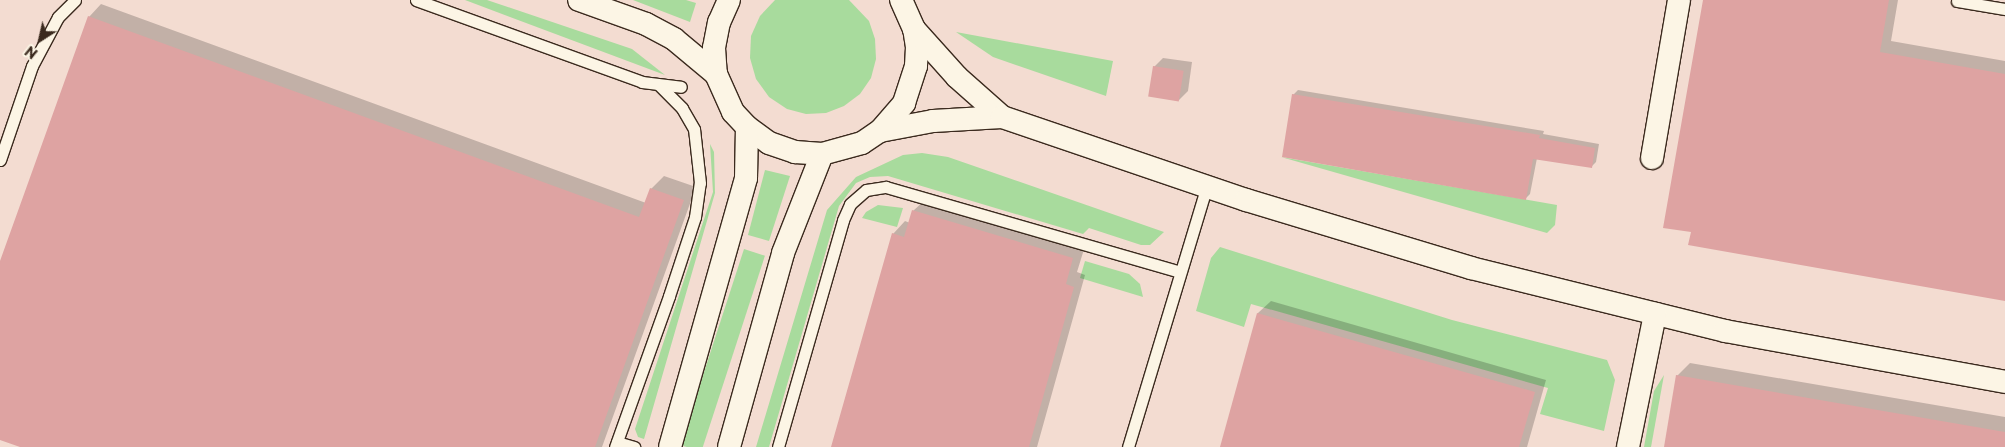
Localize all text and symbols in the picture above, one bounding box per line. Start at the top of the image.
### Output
north arrow [15,15,65,65]
text: N [21,41,42,64]

